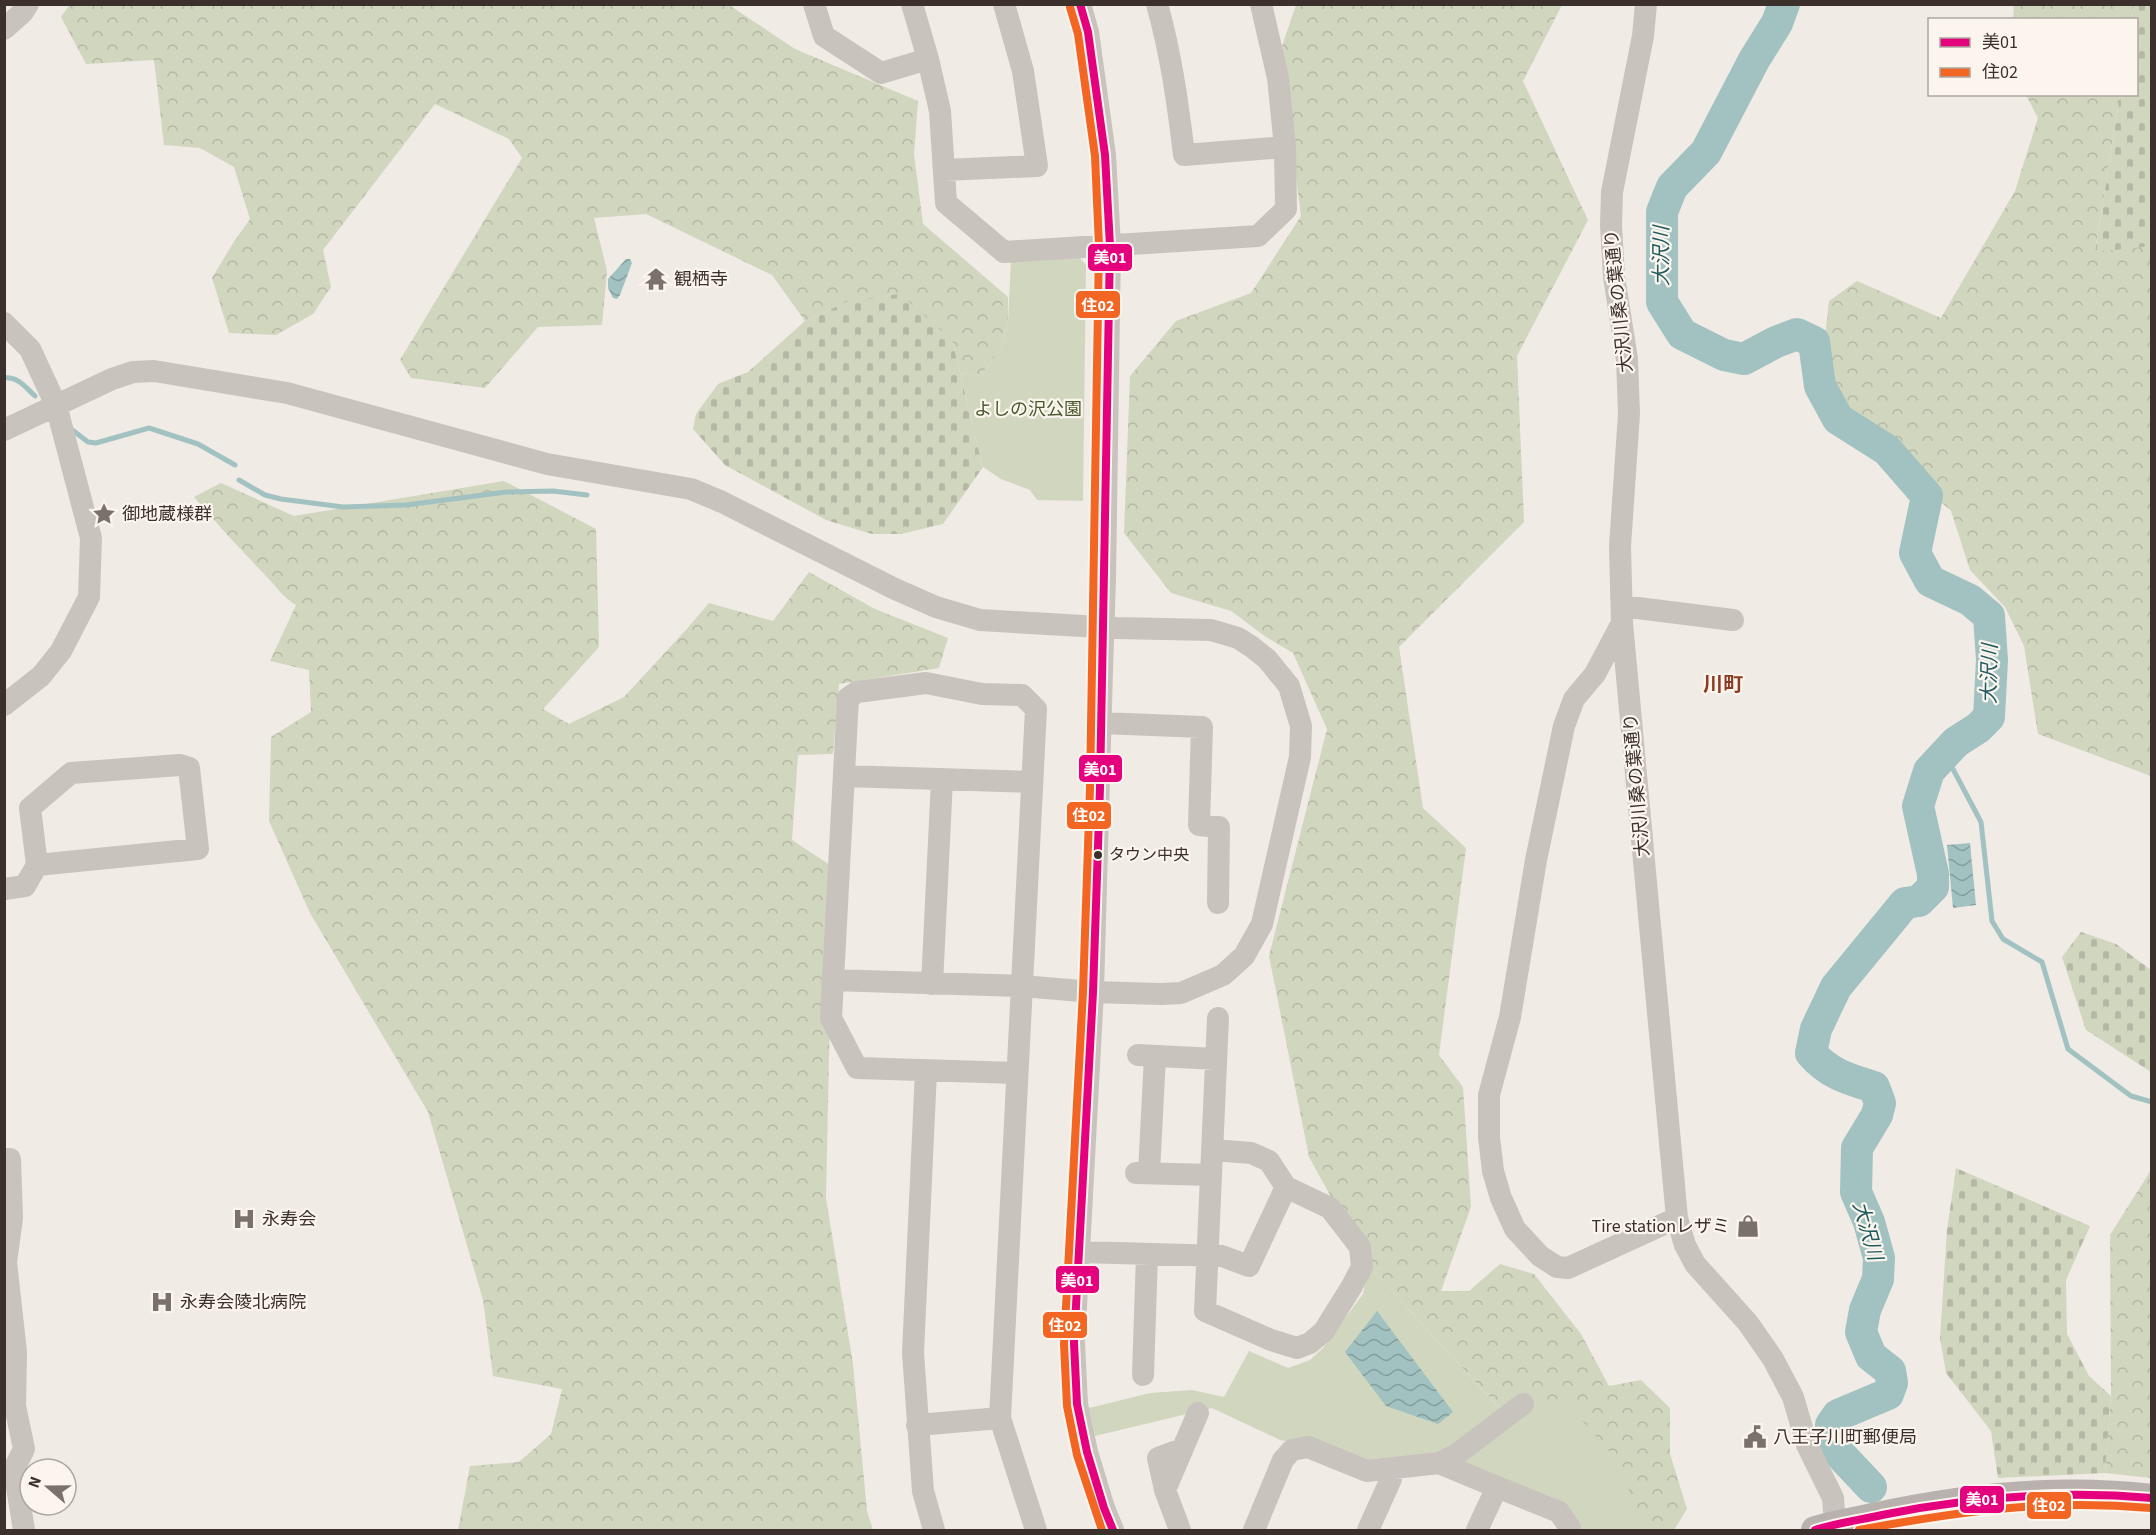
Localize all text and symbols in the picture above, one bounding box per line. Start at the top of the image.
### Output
legend [1928,18,2138,96]
text: 美01 [1982,30,2018,55]
text: 住02 [1982,60,2018,85]
water label: 大沢川 [1648,224,1676,286]
street label: 大沢川桑の葉通り [1599,228,1639,374]
line badge: 美01 [1087,243,1133,272]
text: 美01 [1094,247,1126,269]
temple icon: 観栖寺 [643,266,669,292]
place label: 観栖寺 [674,267,728,292]
line badge: 住02 [1075,290,1121,319]
text: 住02 [1081,295,1114,317]
park label: よしの沢公園 [974,397,1082,422]
place icon: 御地蔵様群 [91,501,117,527]
place label: 御地蔵様群 [122,502,212,527]
water label: 大沢川 [1975,642,2005,704]
district label: 川町 [1703,671,1743,699]
street label: 大沢川桑の葉通り [1618,712,1656,858]
line badge: 美01 [1078,754,1123,783]
text: 美01 [1084,759,1116,781]
line badge: 住02 [1066,801,1112,830]
text: 住02 [1072,805,1105,827]
place label: タウン中央 [1109,844,1189,866]
marker: タウン中央 [1092,849,1104,861]
water label: 大沢川 [1845,1198,1889,1266]
hospital icon: 永寿会 [231,1206,257,1232]
place label: 永寿会 [262,1207,316,1232]
shop icon: Tire stationレザミ [1735,1213,1761,1239]
place label: Tire stationレザミ [1592,1214,1730,1239]
line badge: 美01 [1055,1265,1100,1294]
text: 美01 [1061,1270,1093,1292]
hospital icon: 永寿会陵北病院 [149,1289,175,1315]
place label: 永寿会陵北病院 [180,1290,306,1315]
line badge: 住02 [1042,1311,1088,1339]
text: 住02 [1048,1315,1081,1337]
public building icon: 八王子川町郵便局 [1742,1424,1768,1450]
place label: 八王子川町郵便局 [1773,1425,1917,1450]
north arrow [18,1457,78,1517]
text: N [23,1473,47,1491]
line badge: 美01 [1959,1485,2005,1514]
text: 美01 [1966,1489,1998,1511]
line badge: 住02 [2026,1491,2072,1520]
text: 住02 [2032,1495,2065,1517]

